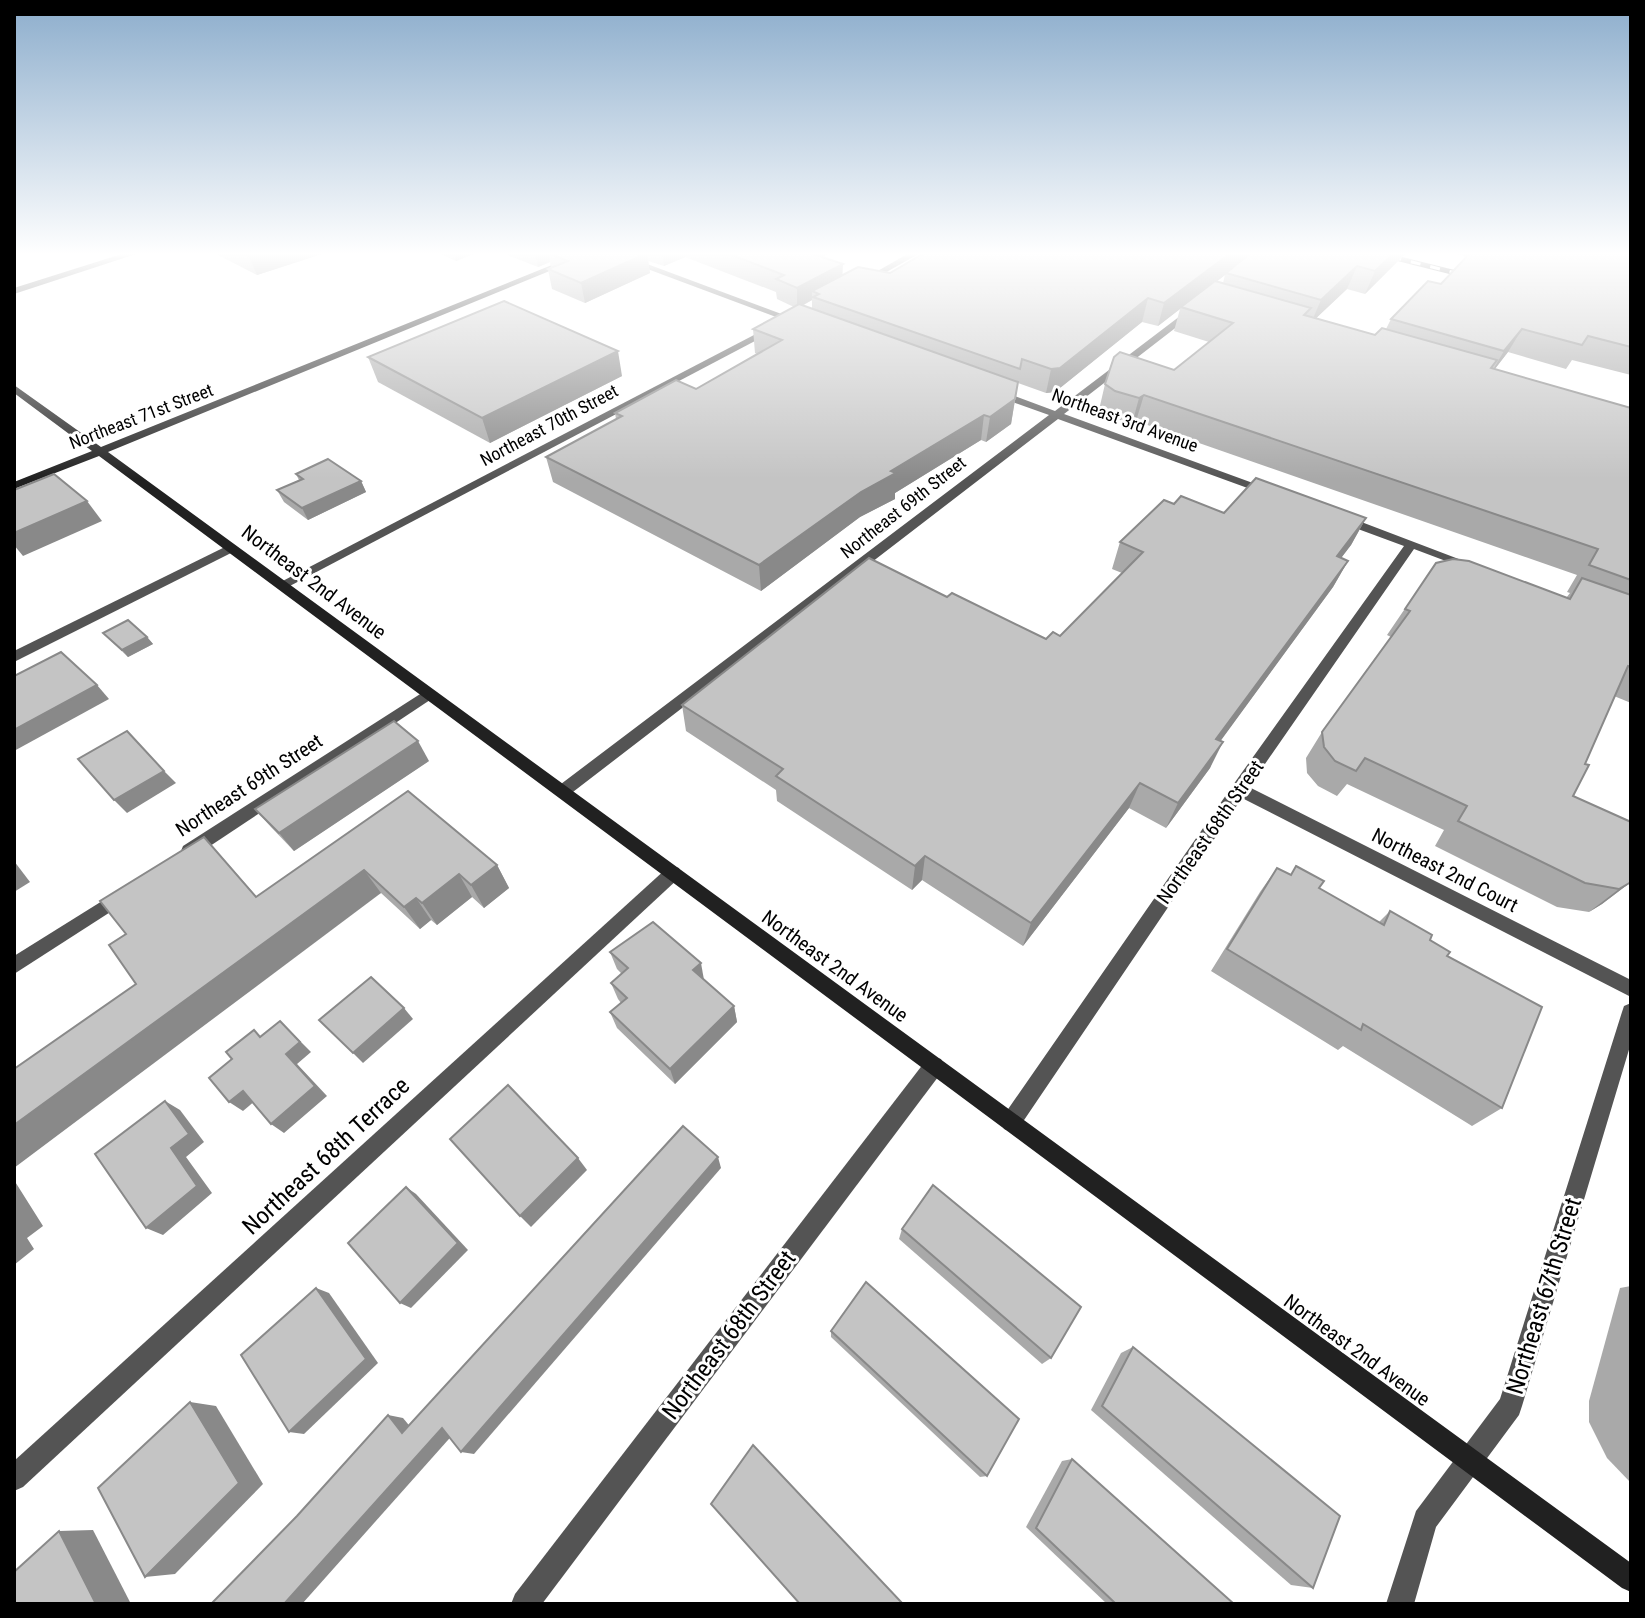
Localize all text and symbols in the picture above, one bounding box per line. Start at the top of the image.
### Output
street label: Northeast 71st Street [66,379,216,453]
street label: Northeast 70th Street [477,380,621,470]
street label: Northeast 3rd Avenue [1049,384,1201,456]
street label: Northeast 69th Street [836,452,970,562]
street label: Northeast 2nd Avenue [237,520,391,644]
street label: Northeast 69th Street [171,729,327,841]
street label: Northeast 68th Street [1151,755,1269,908]
street label: Northeast 2nd Court [1368,823,1522,917]
street label: Northeast 2nd Avenue [757,905,913,1027]
street label: Northeast 68th Terrace [237,1071,415,1241]
street label: Northeast 67th Street [1501,1194,1587,1398]
street label: Northeast 68th Street [656,1245,802,1425]
street label: Northeast 2nd Avenue [1279,1289,1435,1411]

